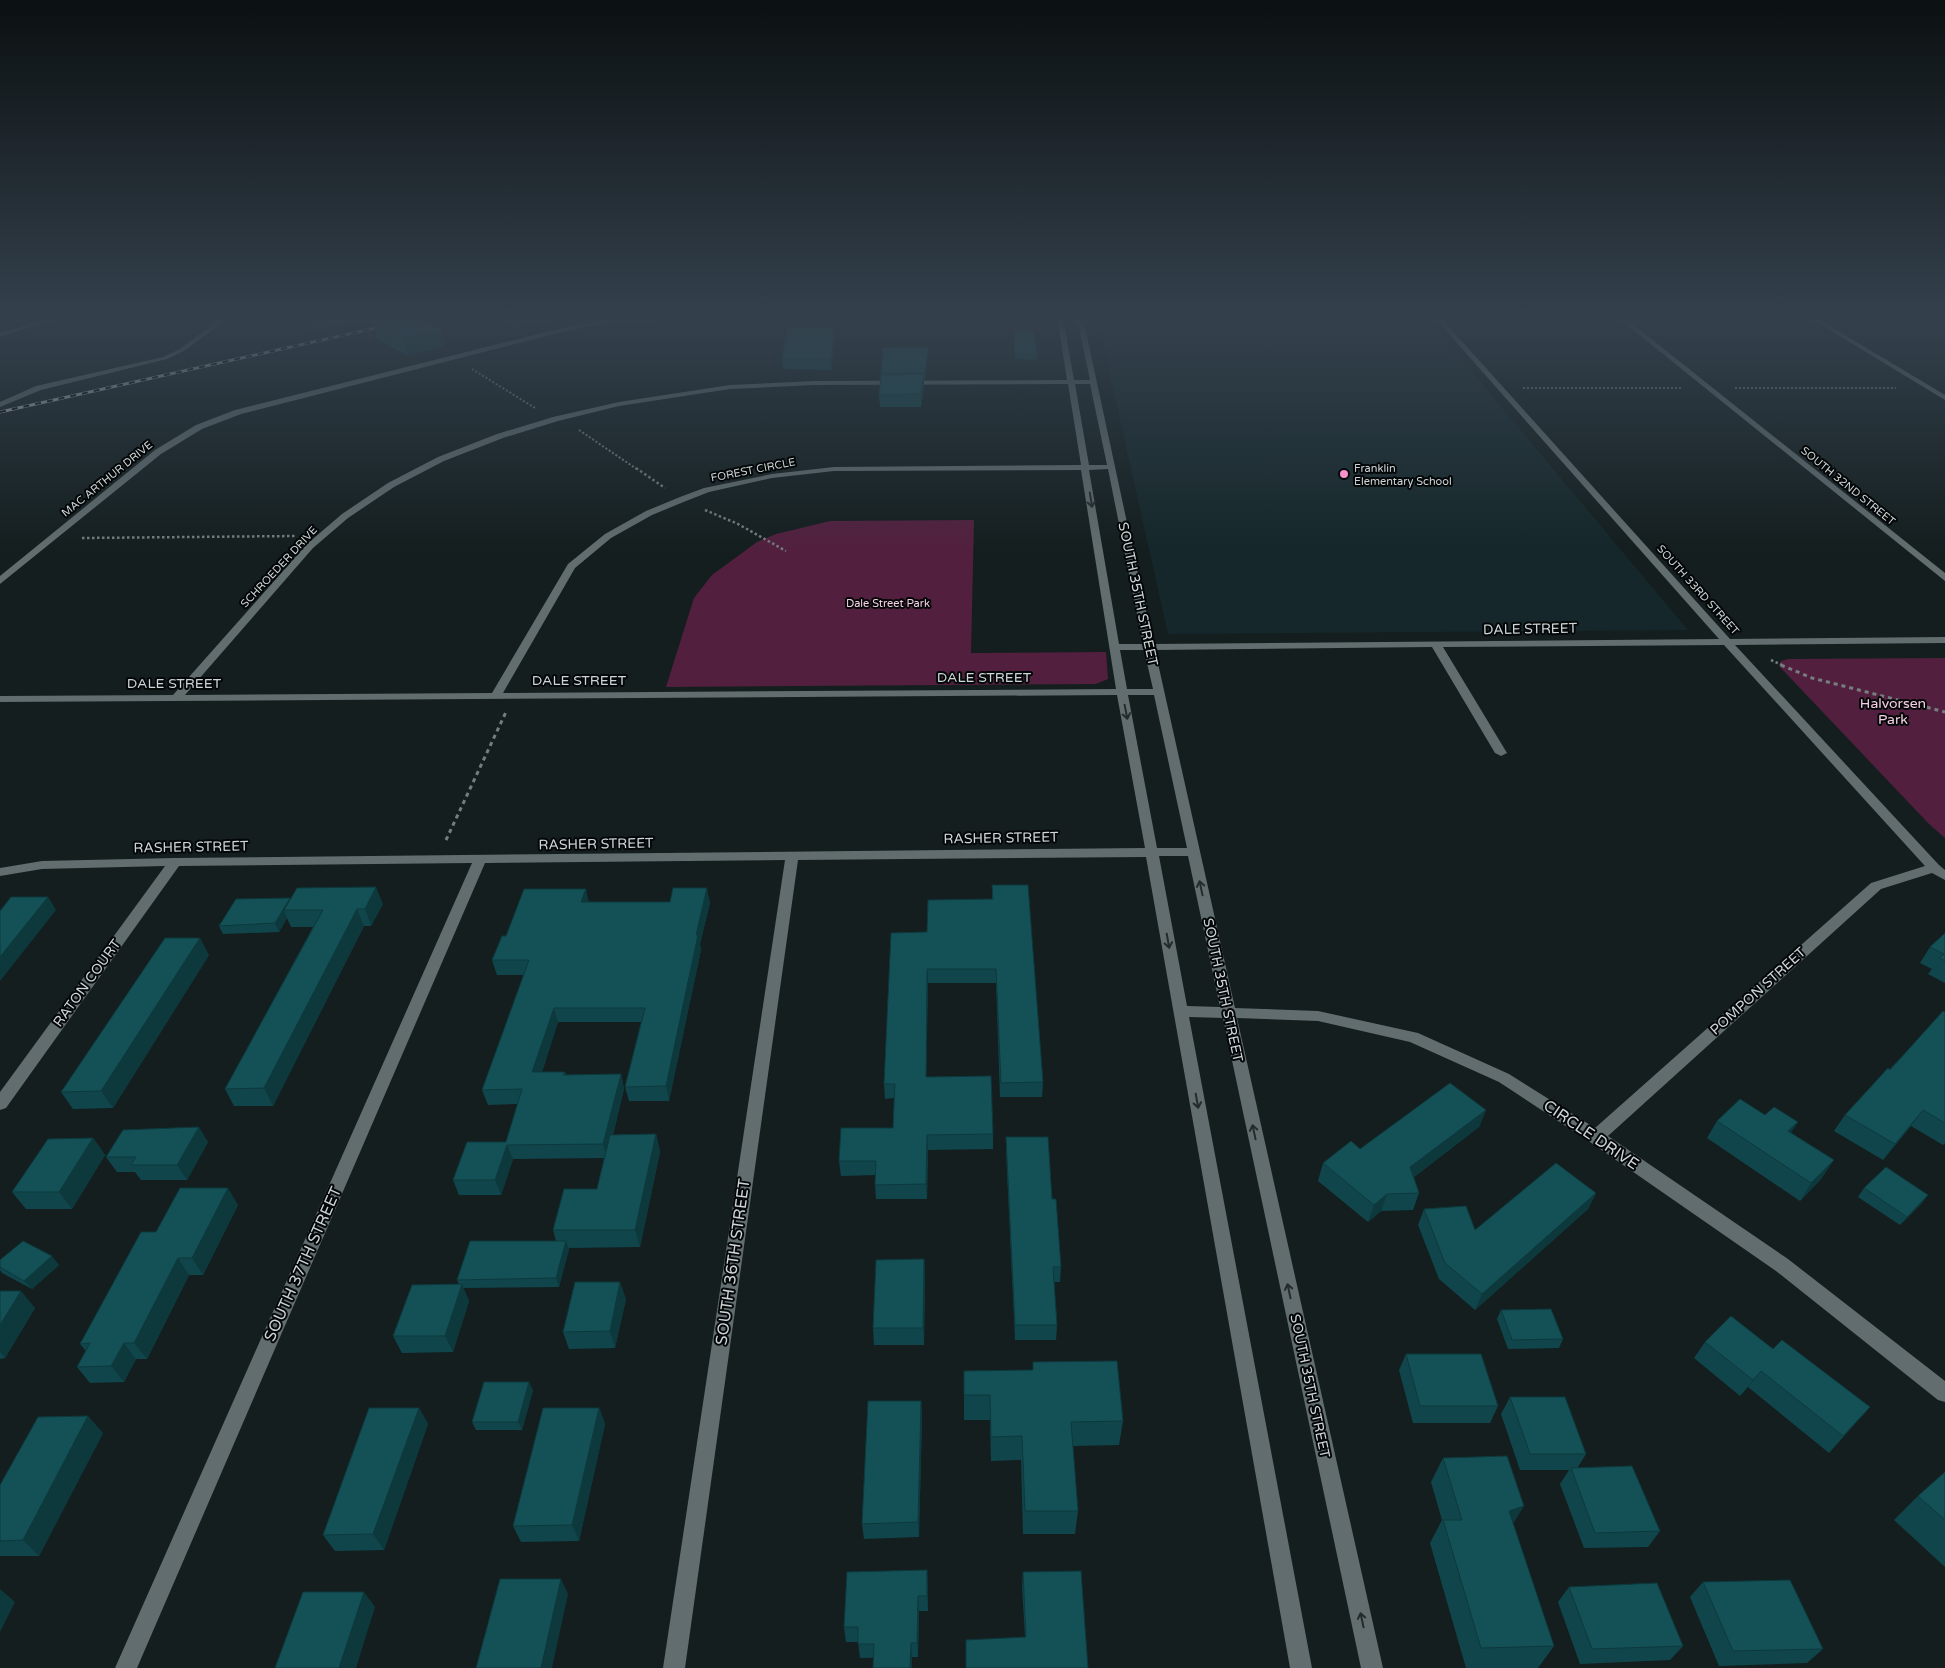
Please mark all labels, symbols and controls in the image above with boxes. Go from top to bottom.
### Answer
street label: MAC ARTHUR DRIVE [59,438,155,520]
street label: SOUTH 32ND STREET [1798,444,1898,528]
street label: FOREST CIRCLE [710,455,796,485]
place label: Franklin Elementary School [1354,462,1452,488]
marker: Franklin Elementary School [1338,468,1350,480]
one-way arrow [1086,492,1096,508]
street label: SOUTH 35TH STREET [1114,521,1162,668]
street label: SCHROEDER DRIVE [238,524,320,610]
street label: SOUTH 33RD STREET [1654,542,1742,638]
park label: Dale Street Park [846,597,930,610]
street label: DALE STREET [1483,620,1578,638]
street label: DALE STREET [937,669,1032,686]
street label: DALE STREET [532,672,627,689]
street label: DALE STREET [127,675,222,692]
park label: Halvorsen Park [1860,695,1926,728]
one-way arrow [1121,704,1131,720]
street label: RASHER STREET [943,828,1059,848]
street label: RASHER STREET [538,834,654,854]
street label: RASHER STREET [133,837,249,857]
one-way arrow [1196,880,1205,896]
street label: SOUTH 35TH STREET [1199,917,1247,1064]
one-way arrow [1164,933,1174,949]
street label: RATON COURT [50,936,125,1030]
street label: POMPON STREET [1707,943,1810,1038]
one-way arrow [1193,1092,1203,1108]
street label: CIRCLE DRIVE [1539,1096,1643,1174]
one-way arrow [1249,1124,1259,1140]
street label: SOUTH 36TH STREET [711,1177,755,1346]
street label: SOUTH 37TH STREET [260,1183,346,1345]
one-way arrow [1284,1283,1293,1299]
street label: SOUTH 35TH STREET [1286,1313,1334,1460]
one-way arrow [1357,1613,1366,1629]

